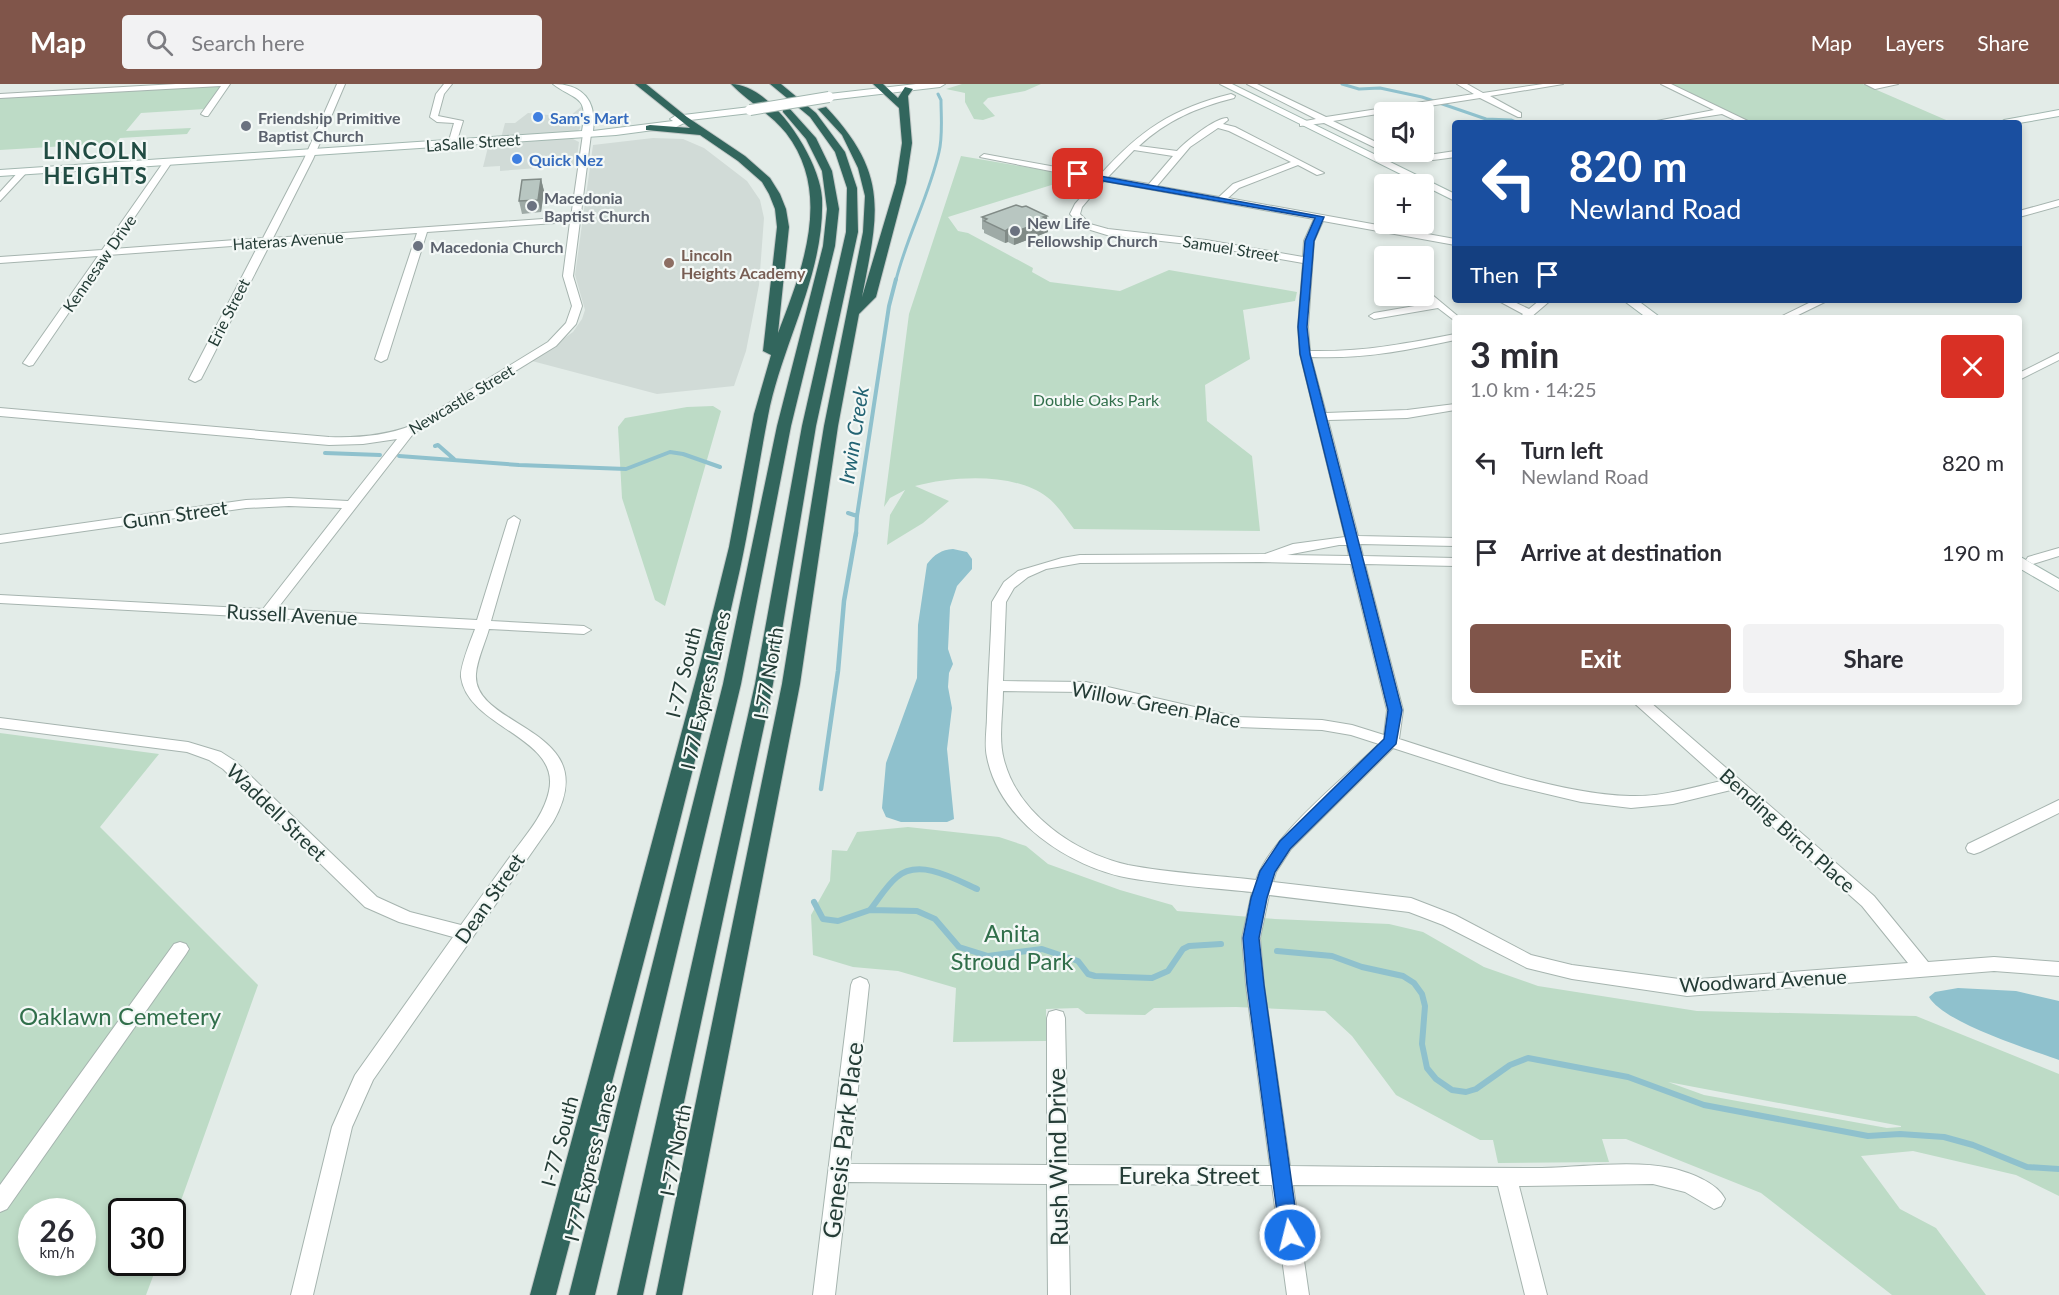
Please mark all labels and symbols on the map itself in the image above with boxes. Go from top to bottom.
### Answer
place label: Friendship Primitive Baptist Church [258,108,401,145]
place label: Sam's Mart [550,108,629,127]
marker: Sam's Mart [531,110,545,124]
marker: Friendship Primitive Baptist Church [239,119,253,133]
street label: LaSalle Street [425,129,521,155]
district label: LINCOLN HEIGHTS [43,137,149,189]
pin [1052,148,1103,199]
place label: Quick Nez [529,150,603,169]
marker: Quick Nez [510,152,524,166]
place label: Macedonia Baptist Church [544,188,650,225]
marker: Macedonia Baptist Church [525,199,539,213]
street label: Kennesaw Drive [59,211,139,315]
place label: New Life Fellowship Church [1027,213,1158,250]
marker: New Life Fellowship Church [1008,224,1022,238]
street label: Hateras Avenue [232,227,344,253]
street label: Samuel Street [1182,231,1281,265]
place label: Macedonia Church [430,237,564,256]
marker: Macedonia Church [411,239,425,253]
place label: Lincoln Heights Academy [681,245,806,282]
marker: Lincoln Heights Academy [662,256,676,270]
street label: Erie Street [203,275,253,349]
street label: Newcastle Street [405,360,517,438]
water label: Irwin Creek [833,383,873,486]
park label: Double Oaks Park [1033,390,1160,409]
street label: Gunn Street [121,495,229,533]
street label: Russell Avenue [226,599,358,629]
street label: I 77 Express Lanes [675,608,735,772]
street label: I-77 South [660,624,706,720]
street label: I-77 North [748,625,788,721]
street label: Willow Green Place [1069,676,1243,732]
street label: Waddell Street [222,758,332,866]
street label: Bending Birch Place [1715,763,1861,897]
street label: Dean Street [449,848,529,948]
park label: Anita Stroud Park [951,918,1074,975]
street label: Woodward Avenue [1679,964,1847,996]
park label: Oaklawn Cemetery [19,1001,222,1030]
street label: Genesis Park Place [816,1040,868,1240]
street label: Rush Wind Drive [1041,1068,1073,1246]
street label: I 77 Express Lanes [559,1080,621,1244]
street label: I-77 South [535,1093,583,1189]
street label: I-77 North [654,1102,696,1198]
street label: Eureka Street [1118,1160,1260,1189]
speed limit sign: 30 [108,1198,186,1276]
position arrow [1258,1203,1322,1267]

